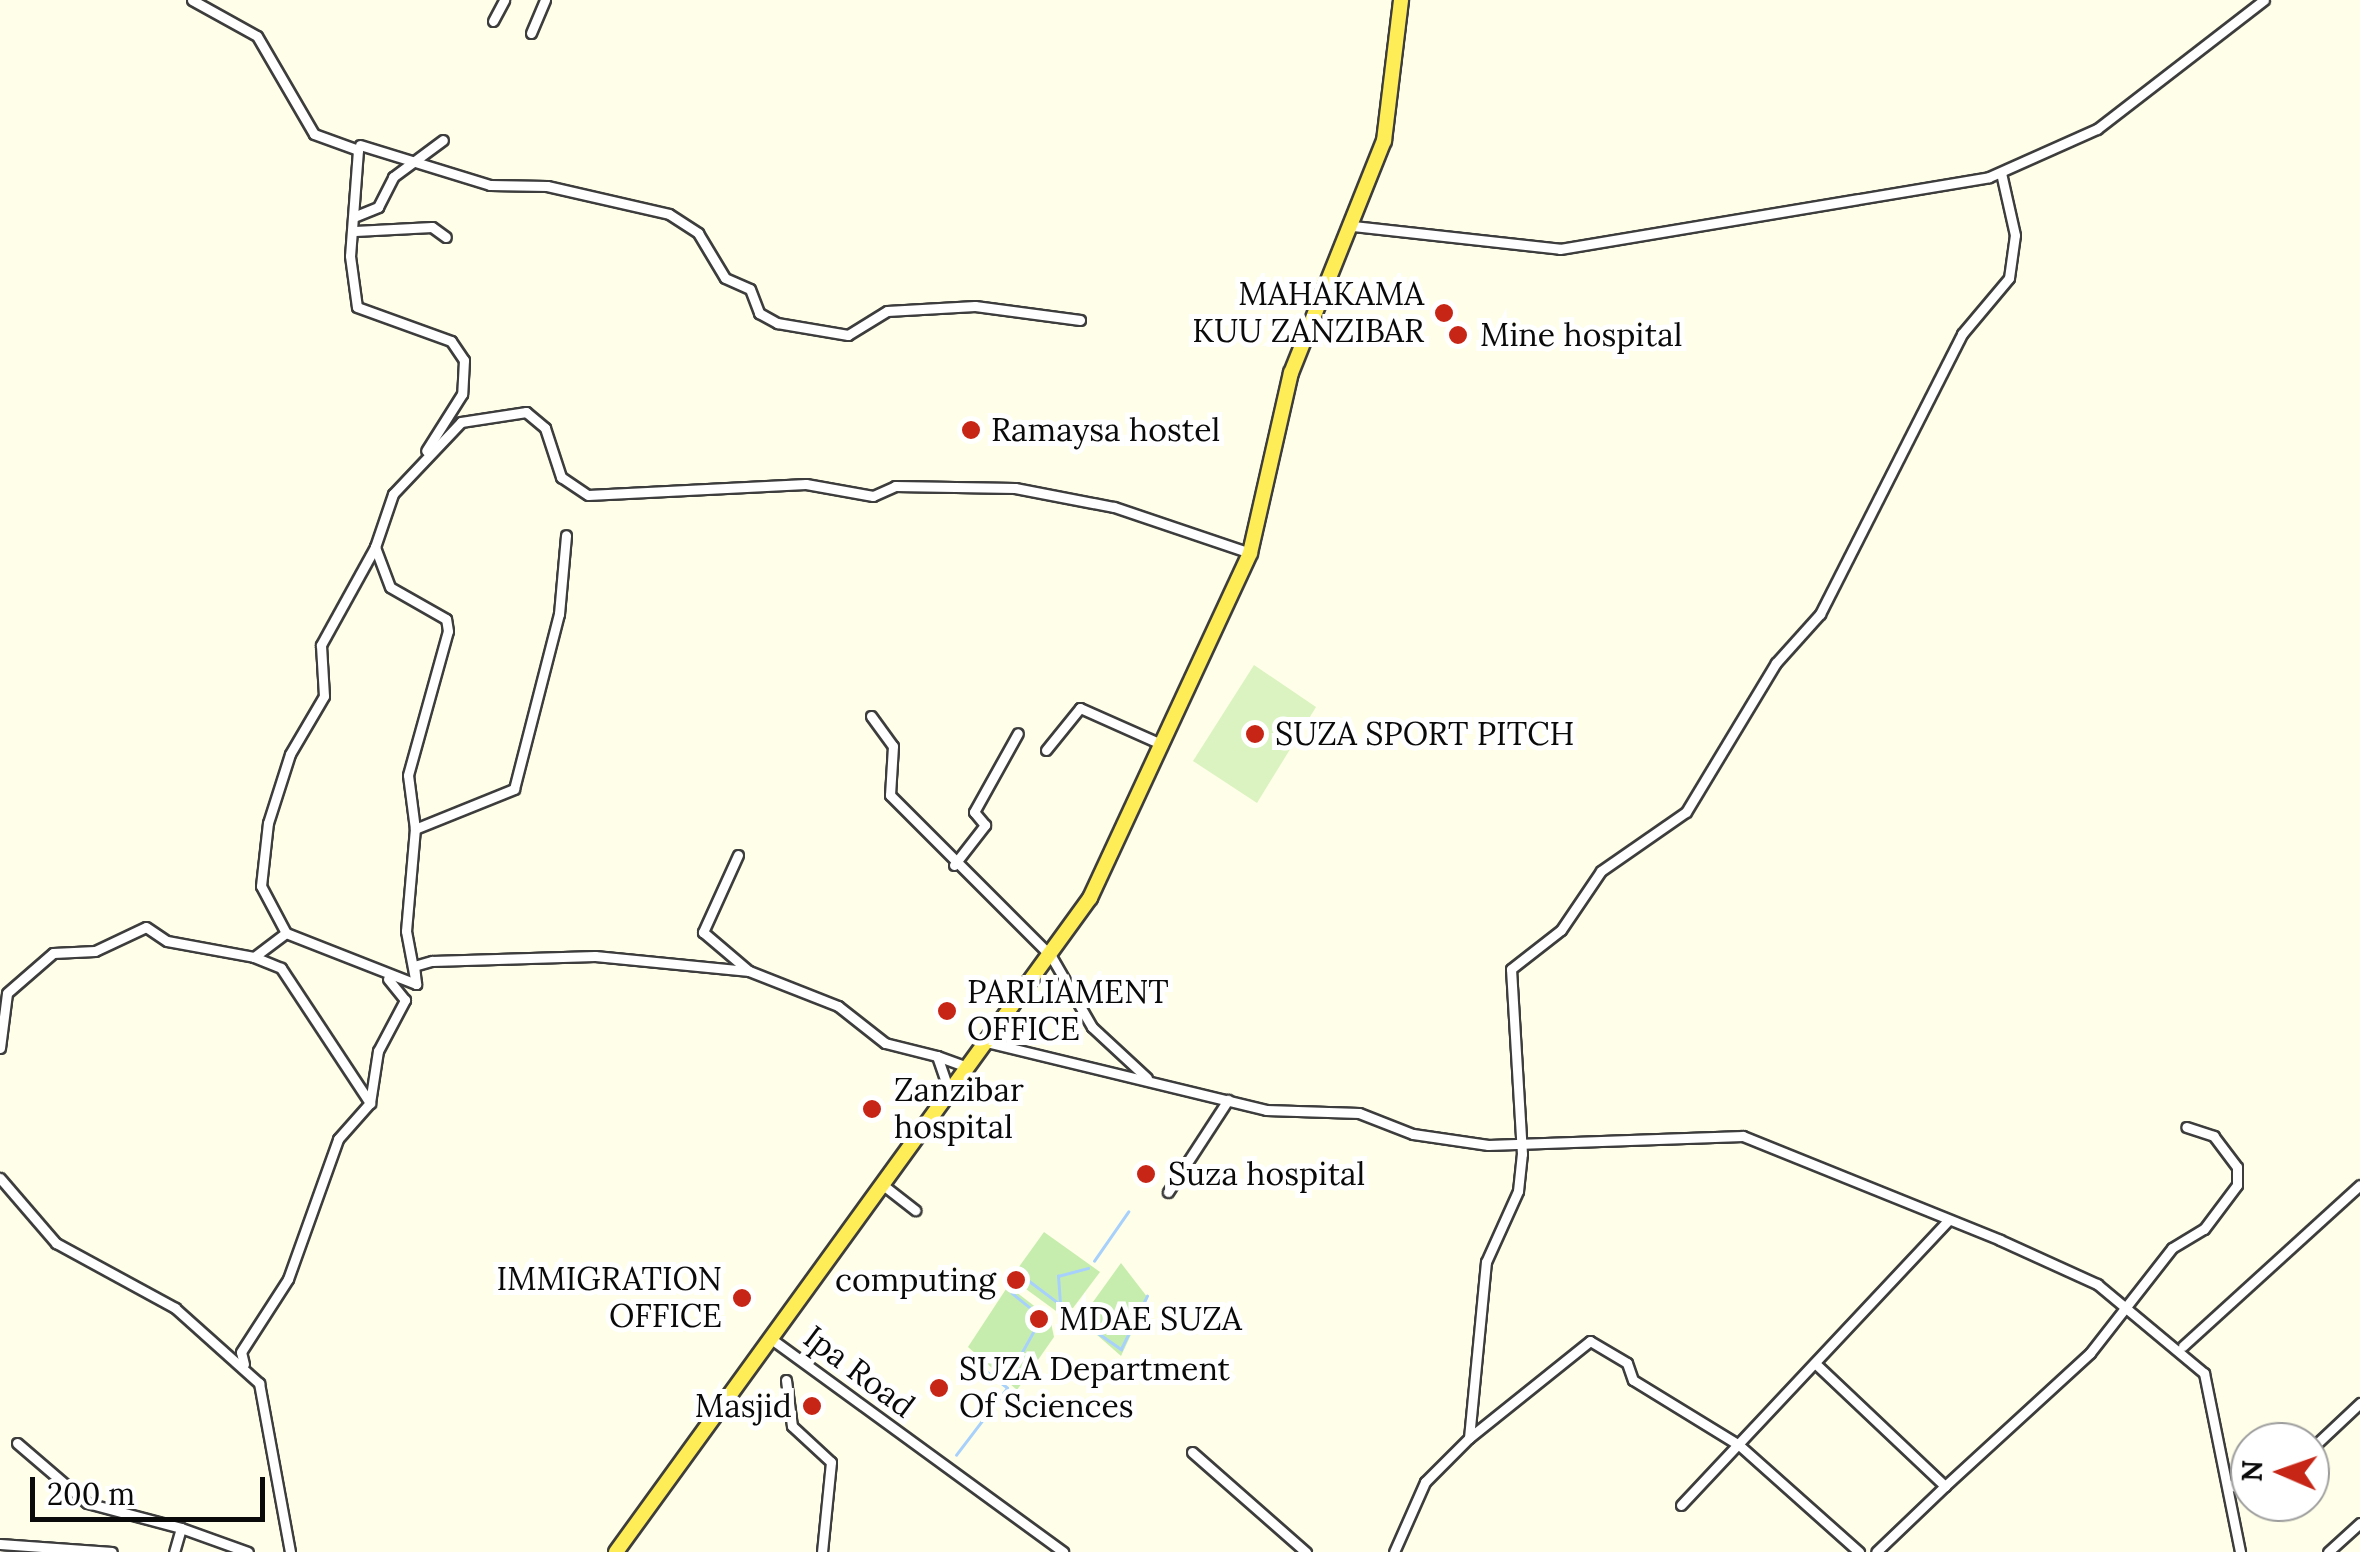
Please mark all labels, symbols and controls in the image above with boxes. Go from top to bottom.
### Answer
place label: MAHAKAMA KUU ZANZIBAR [1192,276,1424,351]
marker: MAHAKAMA KUU ZANZIBAR [1433,302,1455,324]
place label: Mine hospital [1480,316,1682,354]
marker: Mine hospital [1445,322,1471,348]
place label: Ramaysa hostel [991,411,1220,449]
marker: Ramaysa hostel [960,419,982,441]
place label: SUZA SPORT PITCH [1275,715,1575,753]
marker: SUZA SPORT PITCH [1244,723,1266,745]
place label: PARLIAMENT OFFICE [967,974,1169,1049]
marker: PARLIAMENT OFFICE [936,1000,958,1022]
place label: Zanzibar hospital [894,1072,1024,1147]
marker: Zanzibar hospital [859,1096,885,1122]
place label: Suza hospital [1168,1155,1365,1193]
marker: Suza hospital [1133,1161,1159,1187]
place label: IMMIGRATION OFFICE [496,1261,722,1336]
place label: computing [835,1261,996,1299]
marker: computing [1005,1269,1027,1291]
marker: IMMIGRATION OFFICE [731,1287,753,1309]
place label: MDAE SUZA [1059,1300,1242,1338]
marker: MDAE SUZA [1028,1308,1050,1330]
street label: Ipa Road [796,1318,922,1426]
place label: SUZA Department Of Sciences [959,1351,1230,1426]
marker: SUZA Department Of Sciences [928,1377,950,1399]
place label: Masjid [695,1387,792,1425]
marker: Masjid [801,1395,823,1417]
north arrow [2230,1422,2330,1522]
scale bar [35,1457,270,1519]
text: N [2234,1460,2270,1482]
text: 200 m [47,1475,135,1513]

